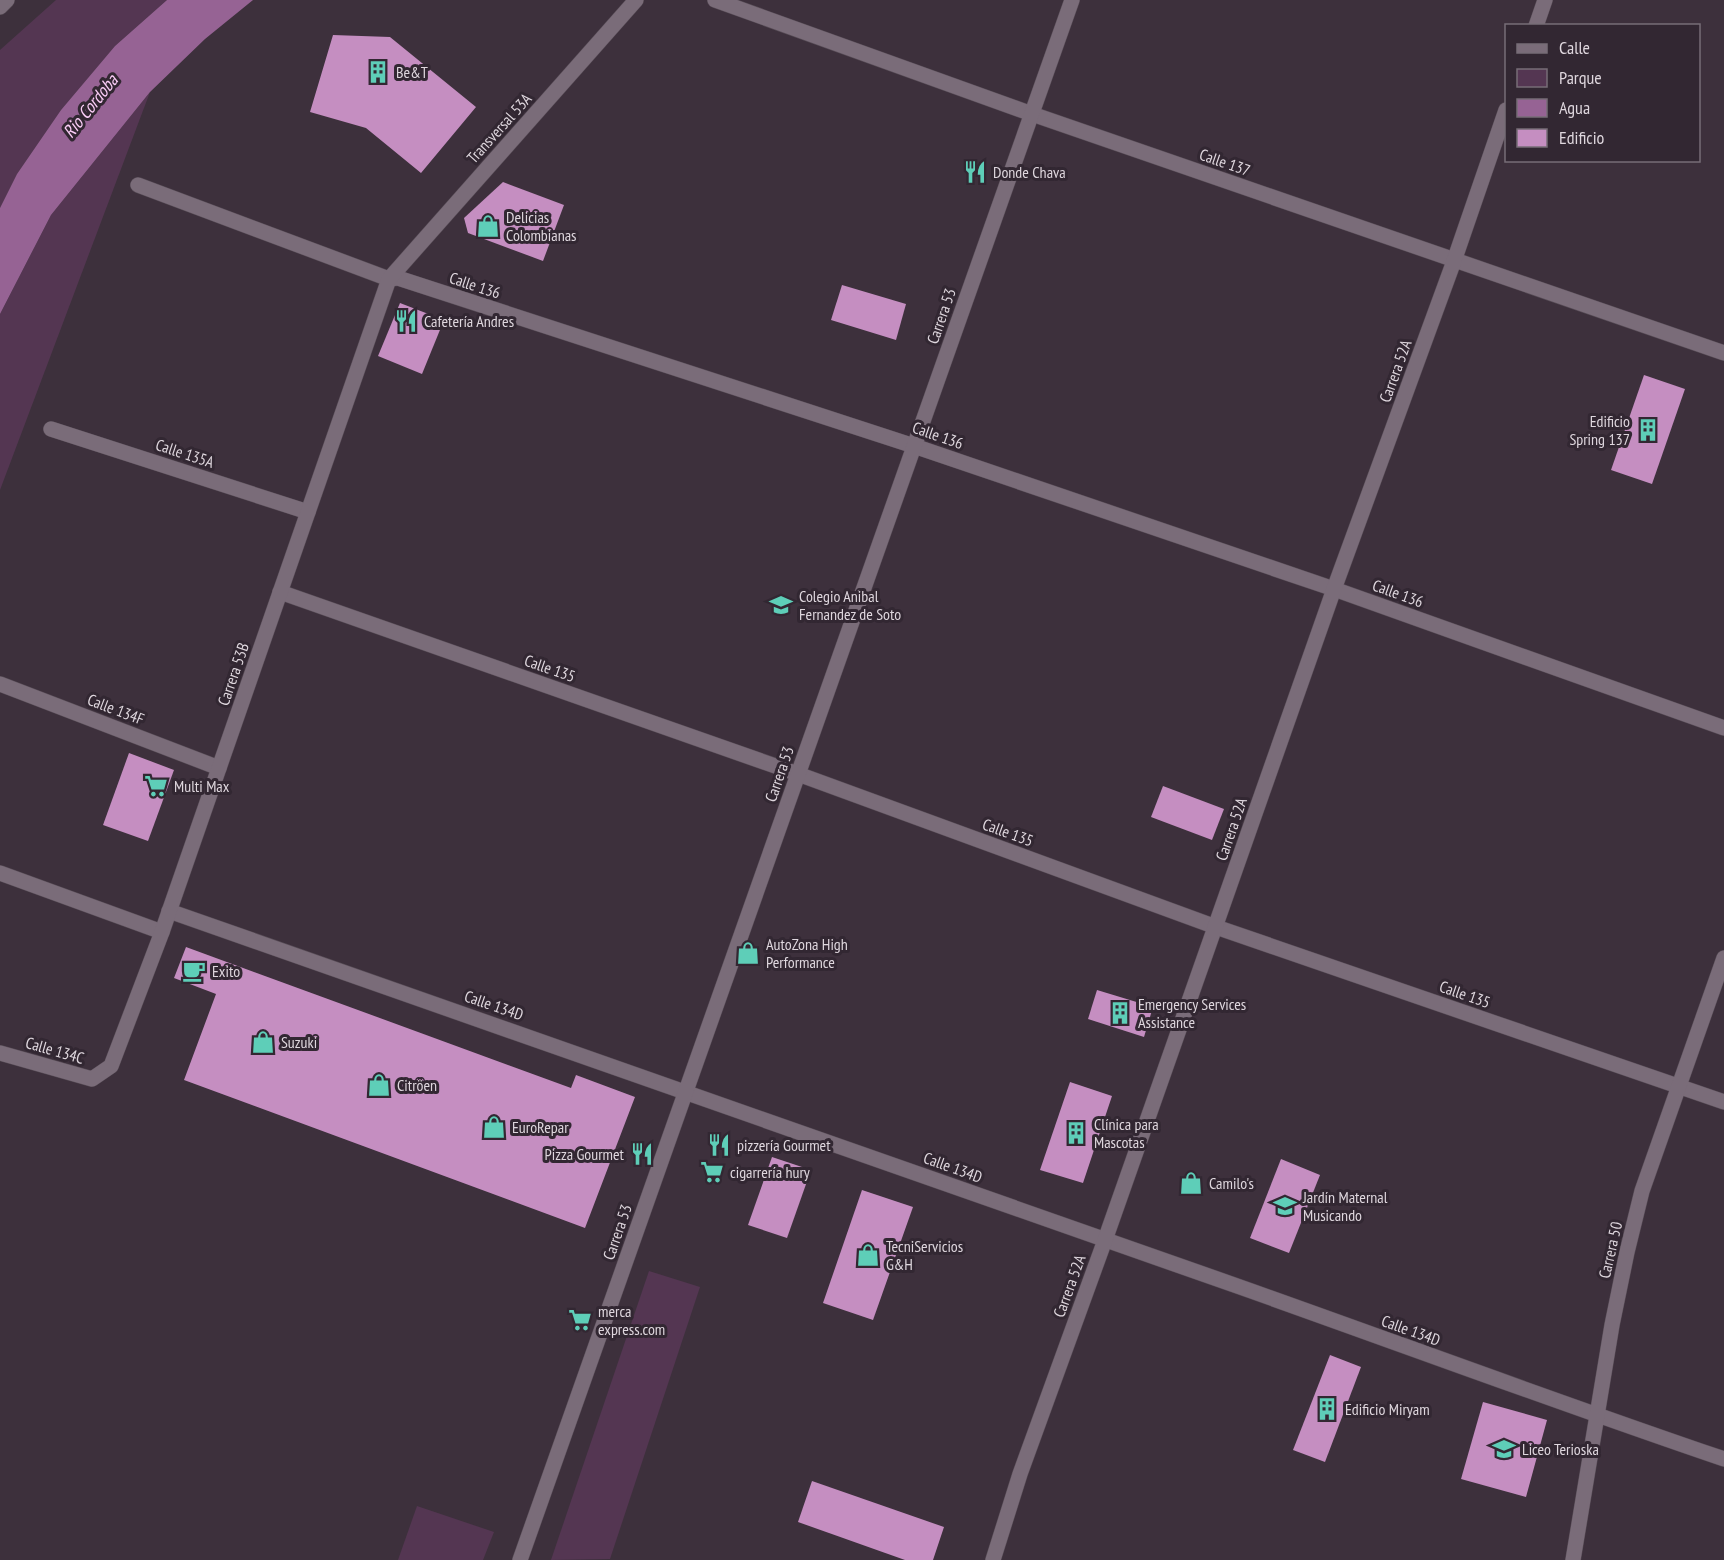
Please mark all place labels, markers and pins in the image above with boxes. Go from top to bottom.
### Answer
building icon: Be&T [365,59,391,85]
place label: Be&T [396,62,428,82]
restaurant icon: Donde Chava [962,159,988,185]
place label: Donde Chava [993,162,1066,182]
place label: Delicias Colombianas [506,207,577,245]
shop icon: Delicias Colombianas [475,213,501,239]
restaurant icon: Cafetería Andres [393,308,419,334]
place label: Cafetería Andres [424,311,514,331]
place label: Edificio Spring 137 [1569,411,1630,449]
building icon: Edificio Spring 137 [1635,417,1661,443]
place label: Colegio Anibal Fernandez de Soto [799,586,901,624]
school or university icon: Colegio Anibal Fernandez de Soto [768,592,794,618]
supermarket icon: Multi Max [143,773,169,799]
place label: Multi Max [174,776,230,796]
place label: AutoZona High Performance [766,934,848,972]
shop icon: AutoZona High Performance [735,940,761,966]
cafe icon: Exito [181,958,207,984]
place label: Exito [212,961,240,981]
place label: Emergency Services Assistance [1138,994,1246,1032]
building icon: Emergency Services Assistance [1107,1000,1133,1026]
shop icon: Suzuki [250,1029,276,1055]
place label: Suzuki [281,1032,317,1052]
shop icon: Citröen [366,1072,392,1098]
place label: Citröen [397,1075,437,1095]
shop icon: EuroRepar [481,1114,507,1140]
place label: Clínica para Mascotas [1094,1114,1159,1152]
place label: EuroRepar [512,1117,569,1137]
building icon: Clínica para Mascotas [1063,1120,1089,1146]
restaurant icon: pizzería Gourmet [706,1132,732,1158]
place label: pizzería Gourmet [737,1135,831,1155]
restaurant icon: Pizza Gourmet [629,1141,655,1167]
place label: Pizza Gourmet [544,1144,625,1164]
supermarket icon: cigarrería hury [699,1159,725,1185]
place label: cigarrería hury [730,1162,810,1182]
shop icon: Camilo's [1178,1170,1204,1196]
place label: Camilo's [1209,1173,1254,1193]
place label: Jardín Maternal Musicando [1302,1187,1388,1225]
school or university icon: Jardín Maternal Musicando [1272,1193,1298,1219]
place label: TecniServicios G&H [886,1236,963,1274]
shop icon: TecniServicios G&H [855,1242,881,1268]
place label: merca express.com [598,1301,665,1339]
supermarket icon: merca express.com [567,1307,593,1333]
building icon: Edificio Miryam [1314,1396,1340,1422]
place label: Edificio Miryam [1345,1399,1430,1419]
school or university icon: Liceo Terioska [1491,1436,1517,1462]
place label: Liceo Terioska [1522,1439,1599,1459]

